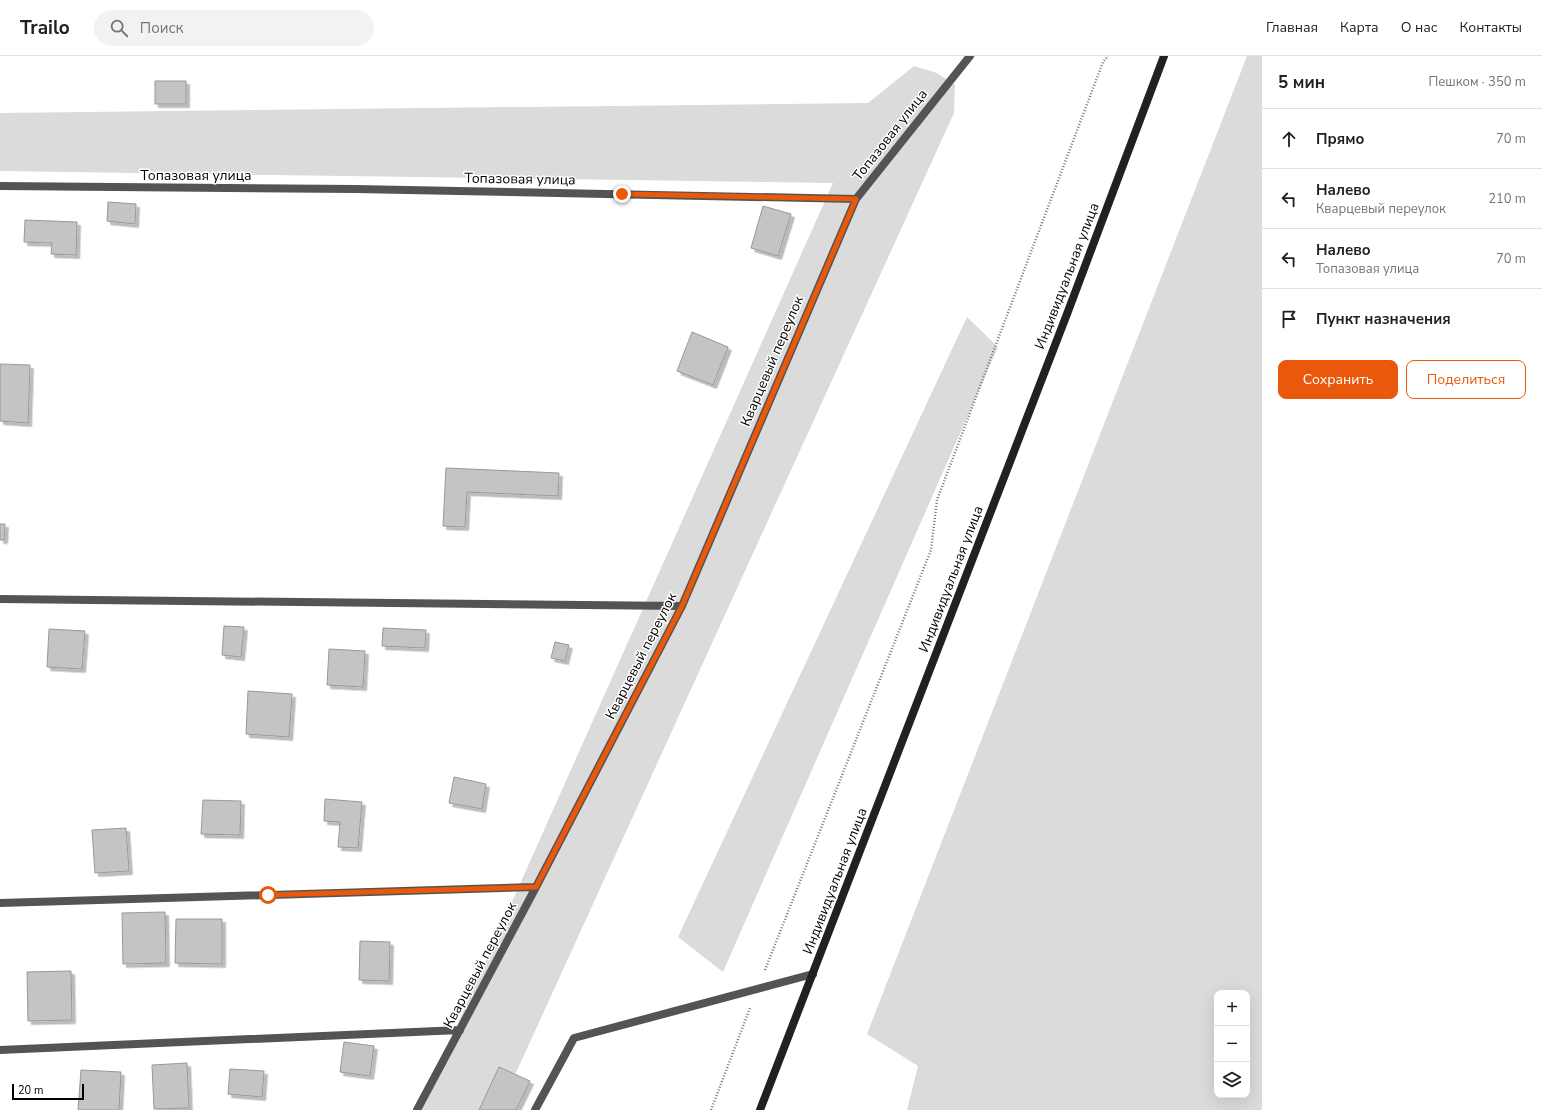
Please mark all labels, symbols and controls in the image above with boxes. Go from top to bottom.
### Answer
search box [94,10,374,46]
text: Trailo [20,15,70,41]
icon: search [108,17,130,39]
text: Поиск [140,18,183,38]
text: Главная [1266,18,1318,37]
text: Карта [1340,18,1379,37]
text: О нас [1401,18,1437,37]
text: Контакты [1459,18,1522,37]
text: 5 мин [1278,71,1325,94]
text: Пешком · 350 m [1428,73,1526,91]
street label: Топазовая улица [848,85,932,185]
icon: ahead [1278,128,1300,150]
text: Прямо [1316,129,1364,149]
text: 70 m [1496,130,1526,148]
street label: Топазовая улица [140,166,252,185]
street label: Топазовая улица [464,169,576,189]
text: Налево [1316,180,1371,200]
route end [613,185,631,203]
icon: left [1278,188,1300,210]
text: 210 m [1488,190,1526,208]
street label: Индивидуальная улица [1030,200,1104,352]
text: Кварцевый переулок [1316,200,1446,218]
text: Налево [1316,240,1371,260]
icon: left [1278,248,1300,270]
text: 70 m [1496,250,1526,268]
text: Топазовая улица [1316,260,1419,278]
street label: Кварцевый переулок [736,292,808,429]
icon: arrive [1278,308,1300,330]
text: Пункт назначения [1316,309,1451,329]
button: Сохранить [1278,360,1398,399]
button: Поделиться [1406,360,1526,399]
street label: Индивидуальная улица [914,503,988,655]
street label: Кварцевый переулок [601,589,682,723]
street label: Индивидуальная улица [798,805,872,957]
route start [259,886,277,904]
street label: Кварцевый переулок [439,898,522,1031]
map controls [1214,990,1250,1098]
button: + [1214,990,1250,1026]
button: − [1214,1026,1250,1062]
button: layers [1214,1062,1250,1098]
scale bar [12,1082,84,1101]
text: 20 m [18,1083,43,1098]

